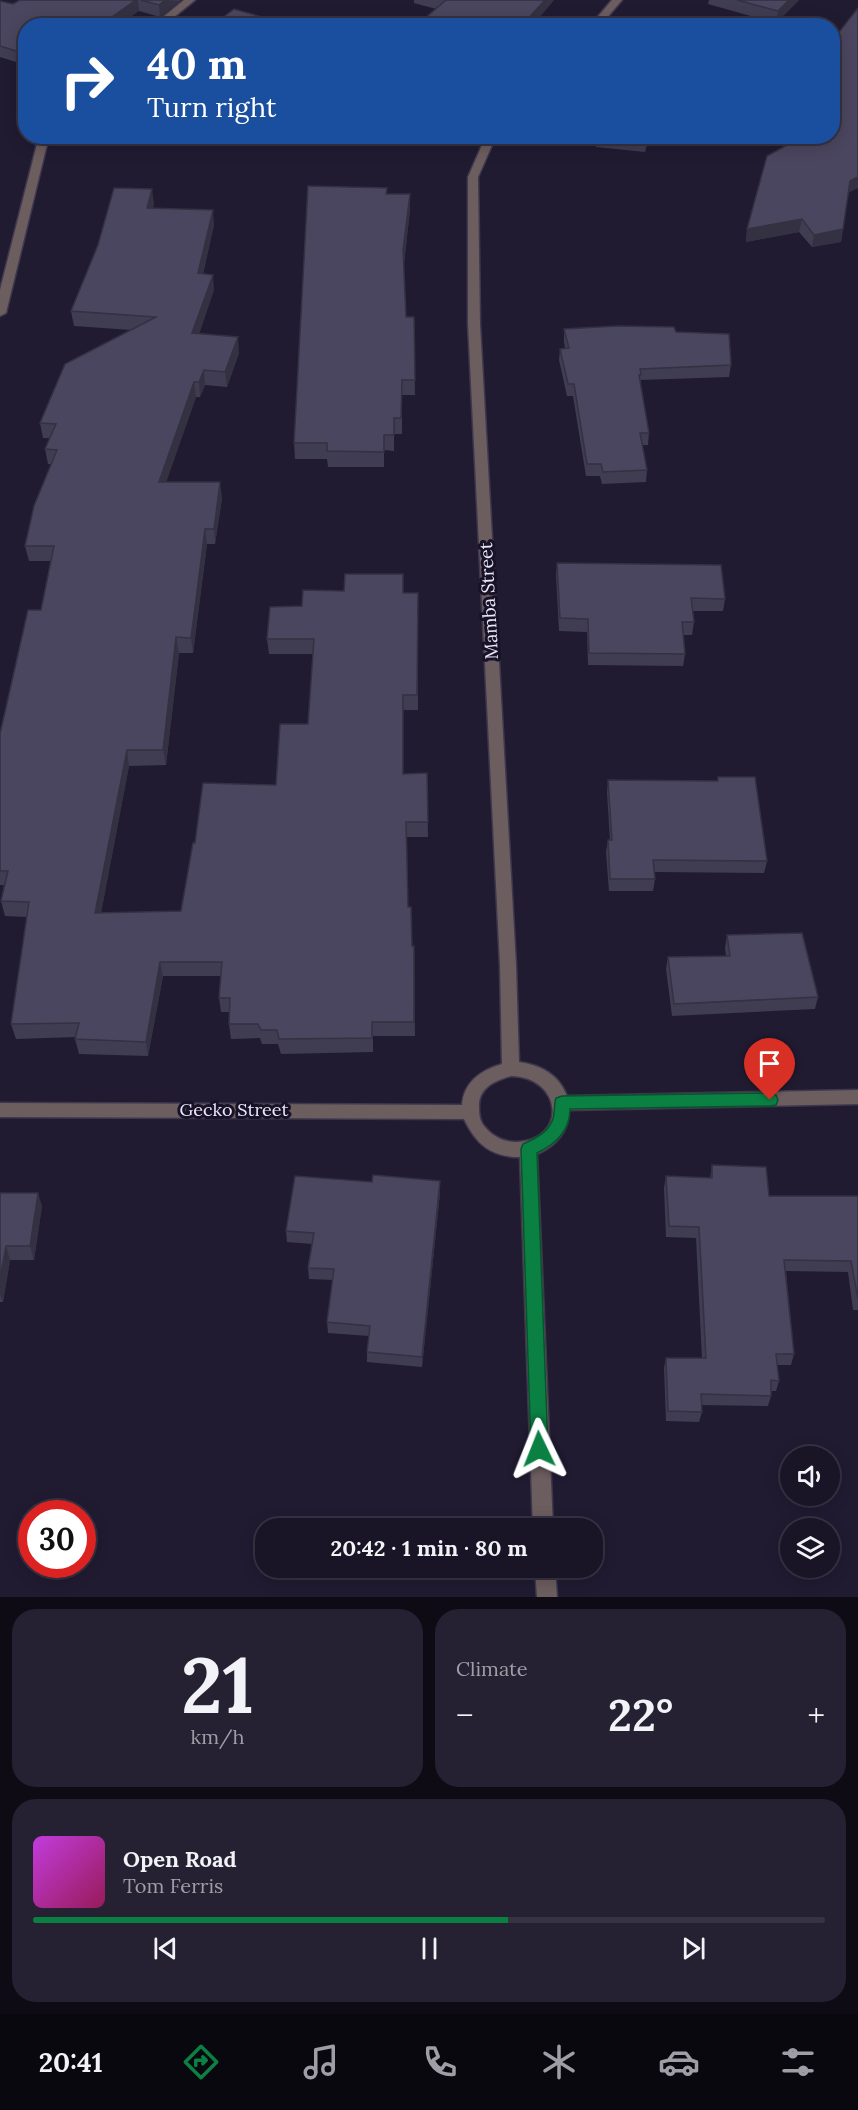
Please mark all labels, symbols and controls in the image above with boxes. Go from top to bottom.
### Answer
text: 40 m [147,37,246,91]
icon: right [48,42,126,120]
text: Turn right [147,90,276,124]
street label: Mamba Street [474,542,503,660]
pin [744,1038,795,1100]
icon: arrive [753,1047,786,1080]
street label: Gecko Street [180,1098,288,1121]
position arrow [507,1417,571,1481]
map controls [780,1446,840,1578]
button: sound [780,1446,840,1506]
speed limit sign: 30 [18,1500,96,1578]
button: layers [780,1518,840,1578]
text: 20:42 · 1 min · 80 m [331,1534,527,1562]
text: 21 [181,1635,254,1734]
text: Climate [456,1656,528,1681]
text: 22° [608,1686,673,1743]
text: − [456,1694,474,1736]
text: + [807,1694,825,1736]
text: km/h [190,1724,245,1749]
text: Open Road [123,1845,237,1873]
text: Tom Ferris [123,1873,223,1898]
icon: previous [149,1932,182,1965]
icon: pause [413,1932,446,1965]
icon: next [677,1932,710,1965]
icon: directions [180,2041,222,2083]
icon: music [300,2041,342,2083]
icon: phone [419,2041,461,2083]
icon: climate [538,2041,580,2083]
icon: car [658,2041,700,2083]
icon: filters [777,2041,819,2083]
text: 20:41 [39,2045,103,2079]

